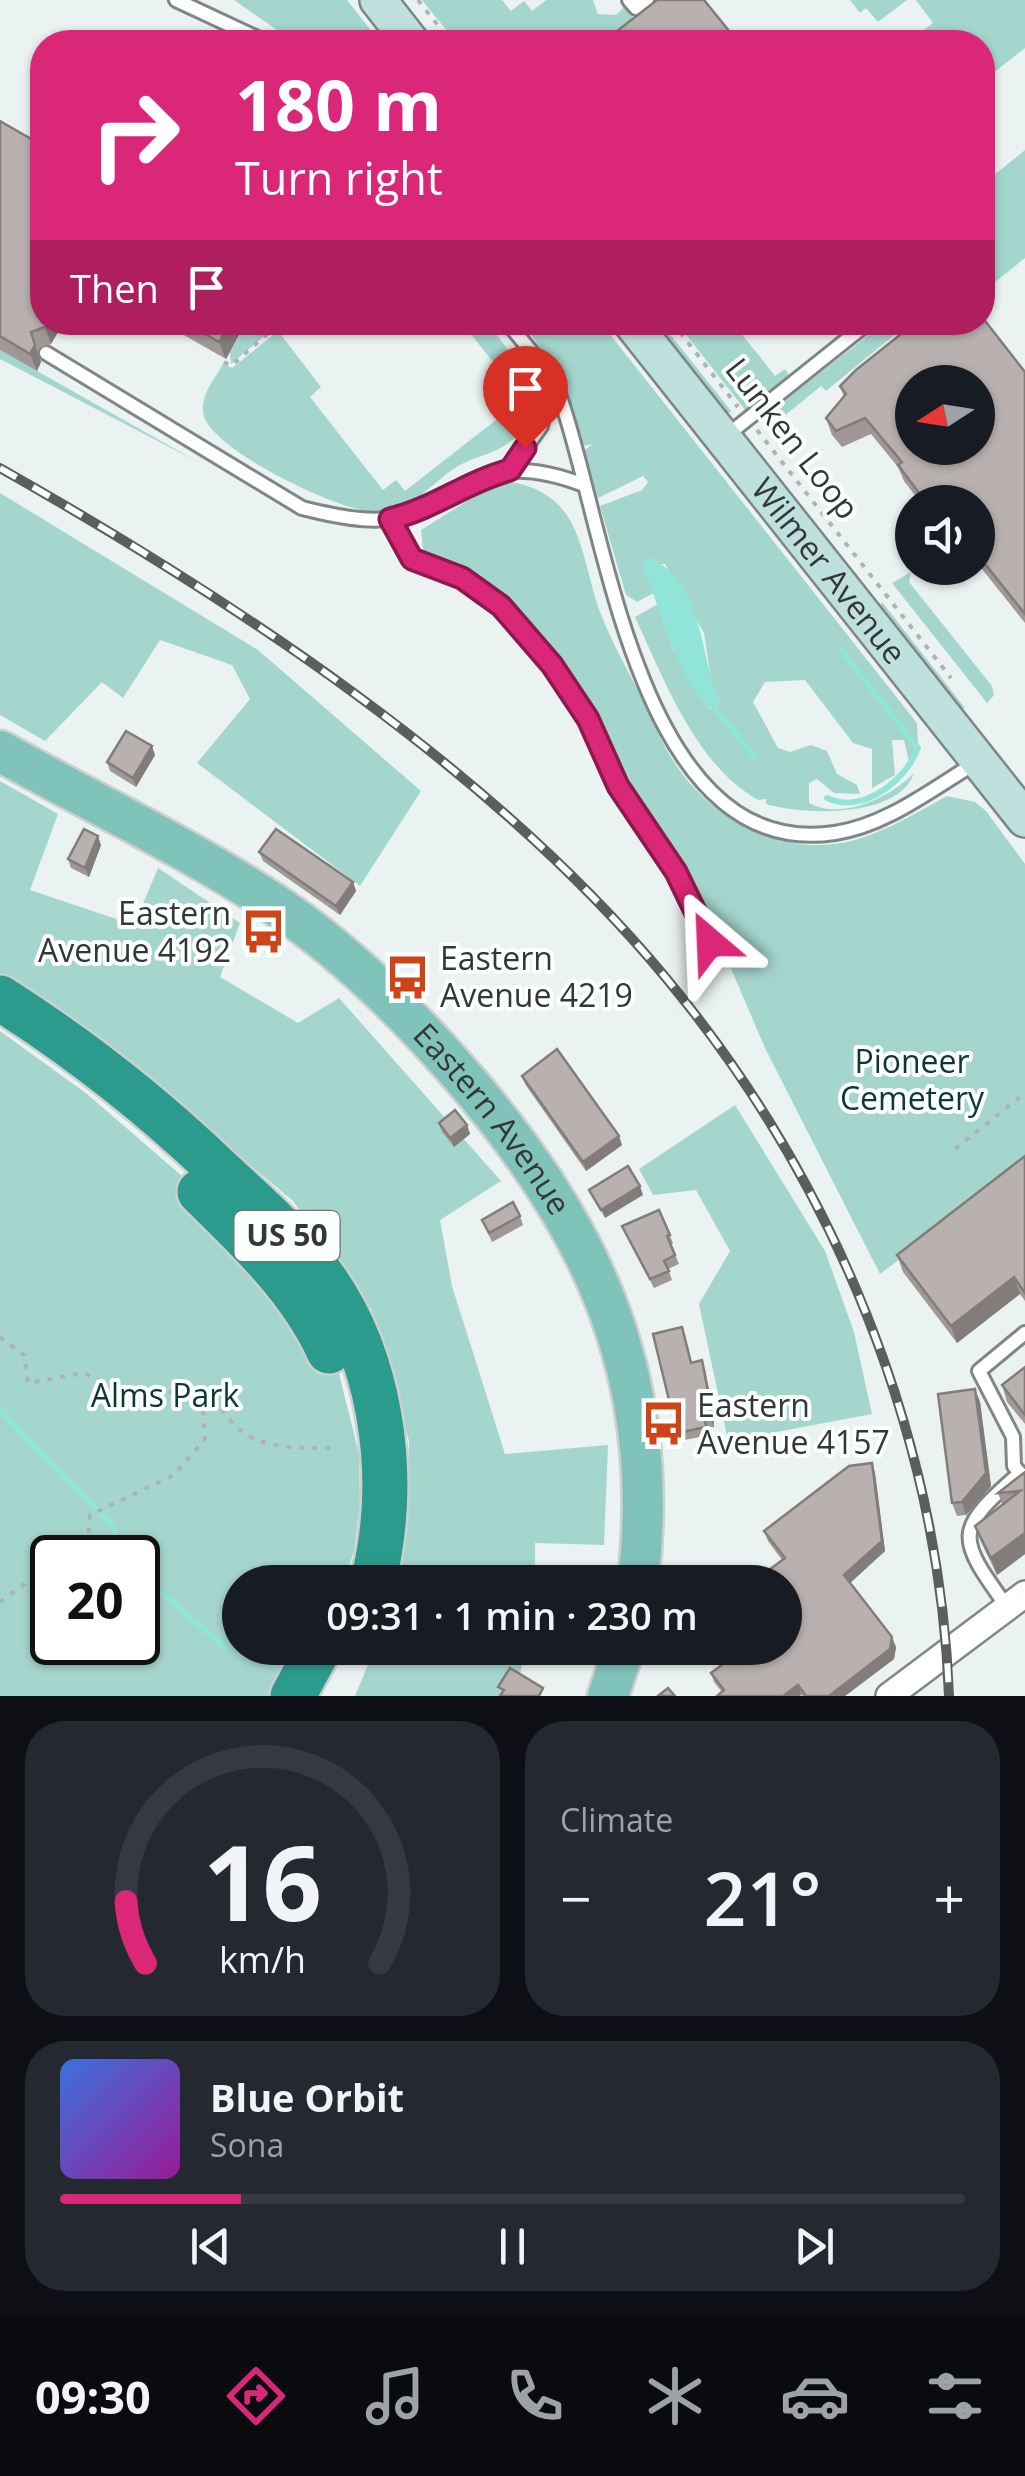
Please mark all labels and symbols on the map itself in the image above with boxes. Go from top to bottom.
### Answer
pin [483,346,568,449]
street label: Lunken Loop [717,349,870,528]
north arrow [895,365,995,465]
street label: Wilmer Avenue [743,468,917,672]
position arrow [658,890,762,994]
place label: Eastern Avenue 4192 [38,891,231,971]
bus stop icon: Eastern Avenue 4192 [240,908,288,956]
place label: Eastern Avenue 4219 [440,936,633,1016]
bus stop icon: Eastern Avenue 4219 [383,953,431,1001]
street label: Eastern Avenue [405,1013,582,1222]
park label: Pioneer Cemetery [840,1039,985,1119]
road number: US 50 [234,1211,340,1261]
park label: Alms Park [91,1373,239,1416]
place label: Eastern Avenue 4157 [697,1383,890,1463]
bus stop icon: Eastern Avenue 4157 [640,1400,688,1448]
speed limit sign: 20 [30,1535,160,1665]

